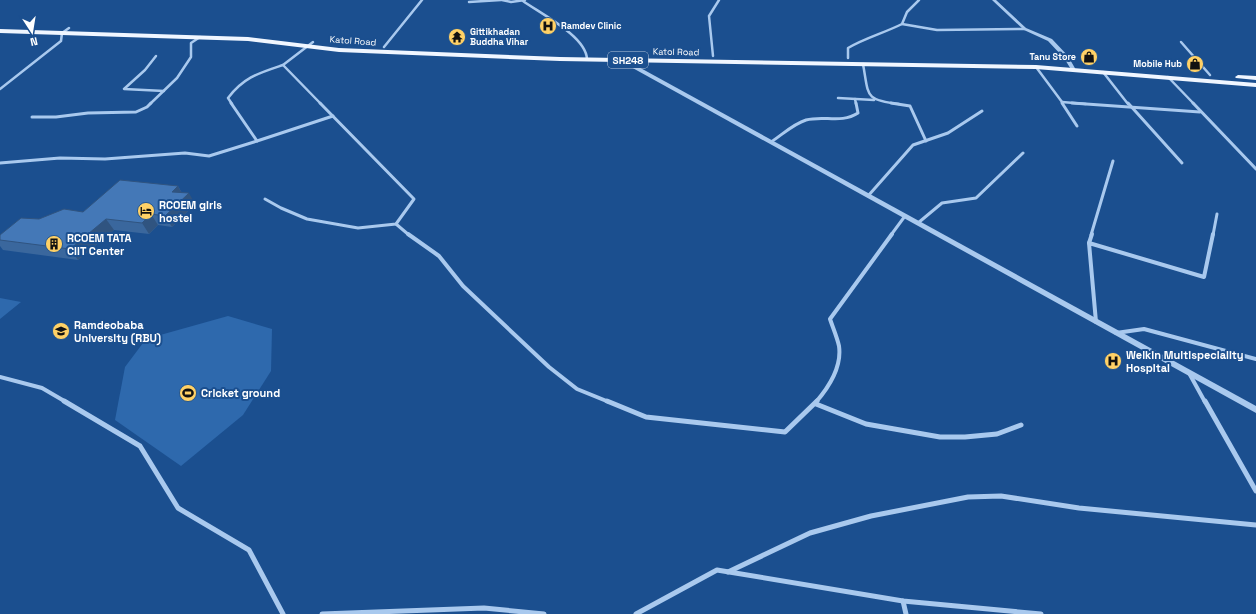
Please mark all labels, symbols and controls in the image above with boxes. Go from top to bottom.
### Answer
north arrow [12,12,52,52]
hospital icon: Ramdev Clinic [538,16,558,36]
place label: Ramdev Clinic [561,20,621,32]
place label: Gittikhadan Buddha Vihar [470,26,529,48]
temple icon: Gittikhadan Buddha Vihar [447,27,467,47]
street label: Katol Road [329,33,377,49]
text: N [29,34,39,49]
street label: Katol Road [653,46,700,58]
shop icon: Tanu Store [1079,47,1099,67]
place label: Tanu Store [1029,51,1076,63]
road number: SH248 [608,52,648,68]
shop icon: Mobile Hub [1185,54,1205,74]
place label: Mobile Hub [1133,58,1182,70]
place label: RCOEM girls hostel [159,198,222,225]
hotel icon: RCOEM girls hostel [136,201,156,221]
place label: RCOEM TATA CIIT Center [67,231,132,258]
building icon: RCOEM TATA CIIT Center [44,234,64,254]
place label: Ramdeobaba University (RBU) [74,318,161,346]
school or university icon: Ramdeobaba University (RBU) [51,321,71,341]
place label: Welkin Multispeciality Hospital [1126,348,1244,375]
hospital icon: Welkin Multispeciality Hospital [1103,351,1123,371]
sports icon: Cricket ground [178,383,198,403]
place label: Cricket ground [201,386,280,400]

